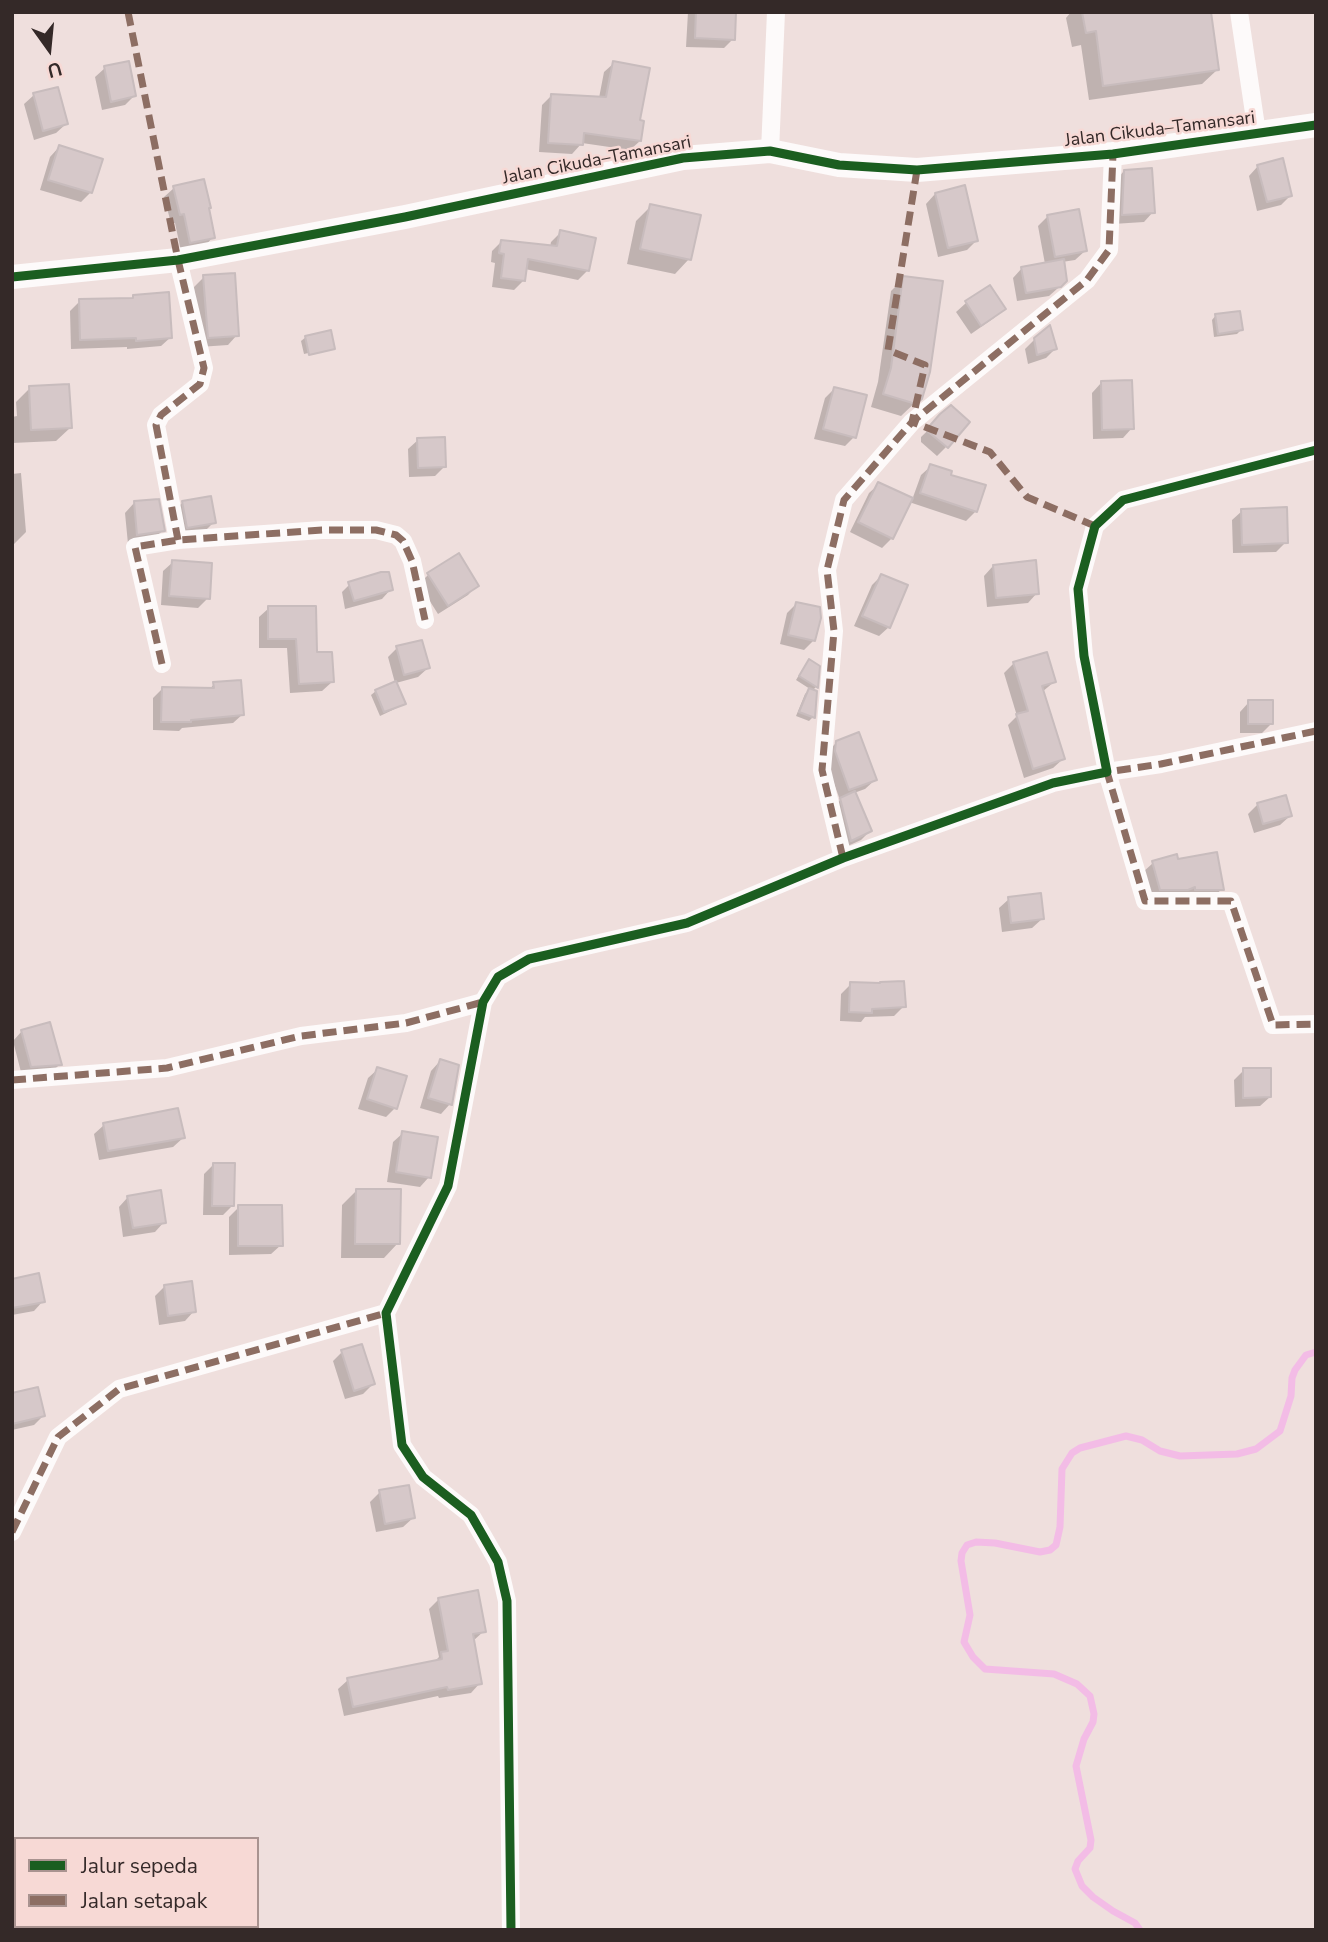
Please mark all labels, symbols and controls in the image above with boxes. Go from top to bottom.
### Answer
north arrow [14,14,84,84]
text: U [44,55,65,84]
street label: Jalan Cikuda–Tamansari [1064,108,1256,152]
street label: Jalan Cikuda–Tamansari [501,132,693,190]
legend [14,1837,259,1928]
text: Jalur sepeda [81,1852,198,1880]
text: Jalan setapak [81,1887,207,1915]

